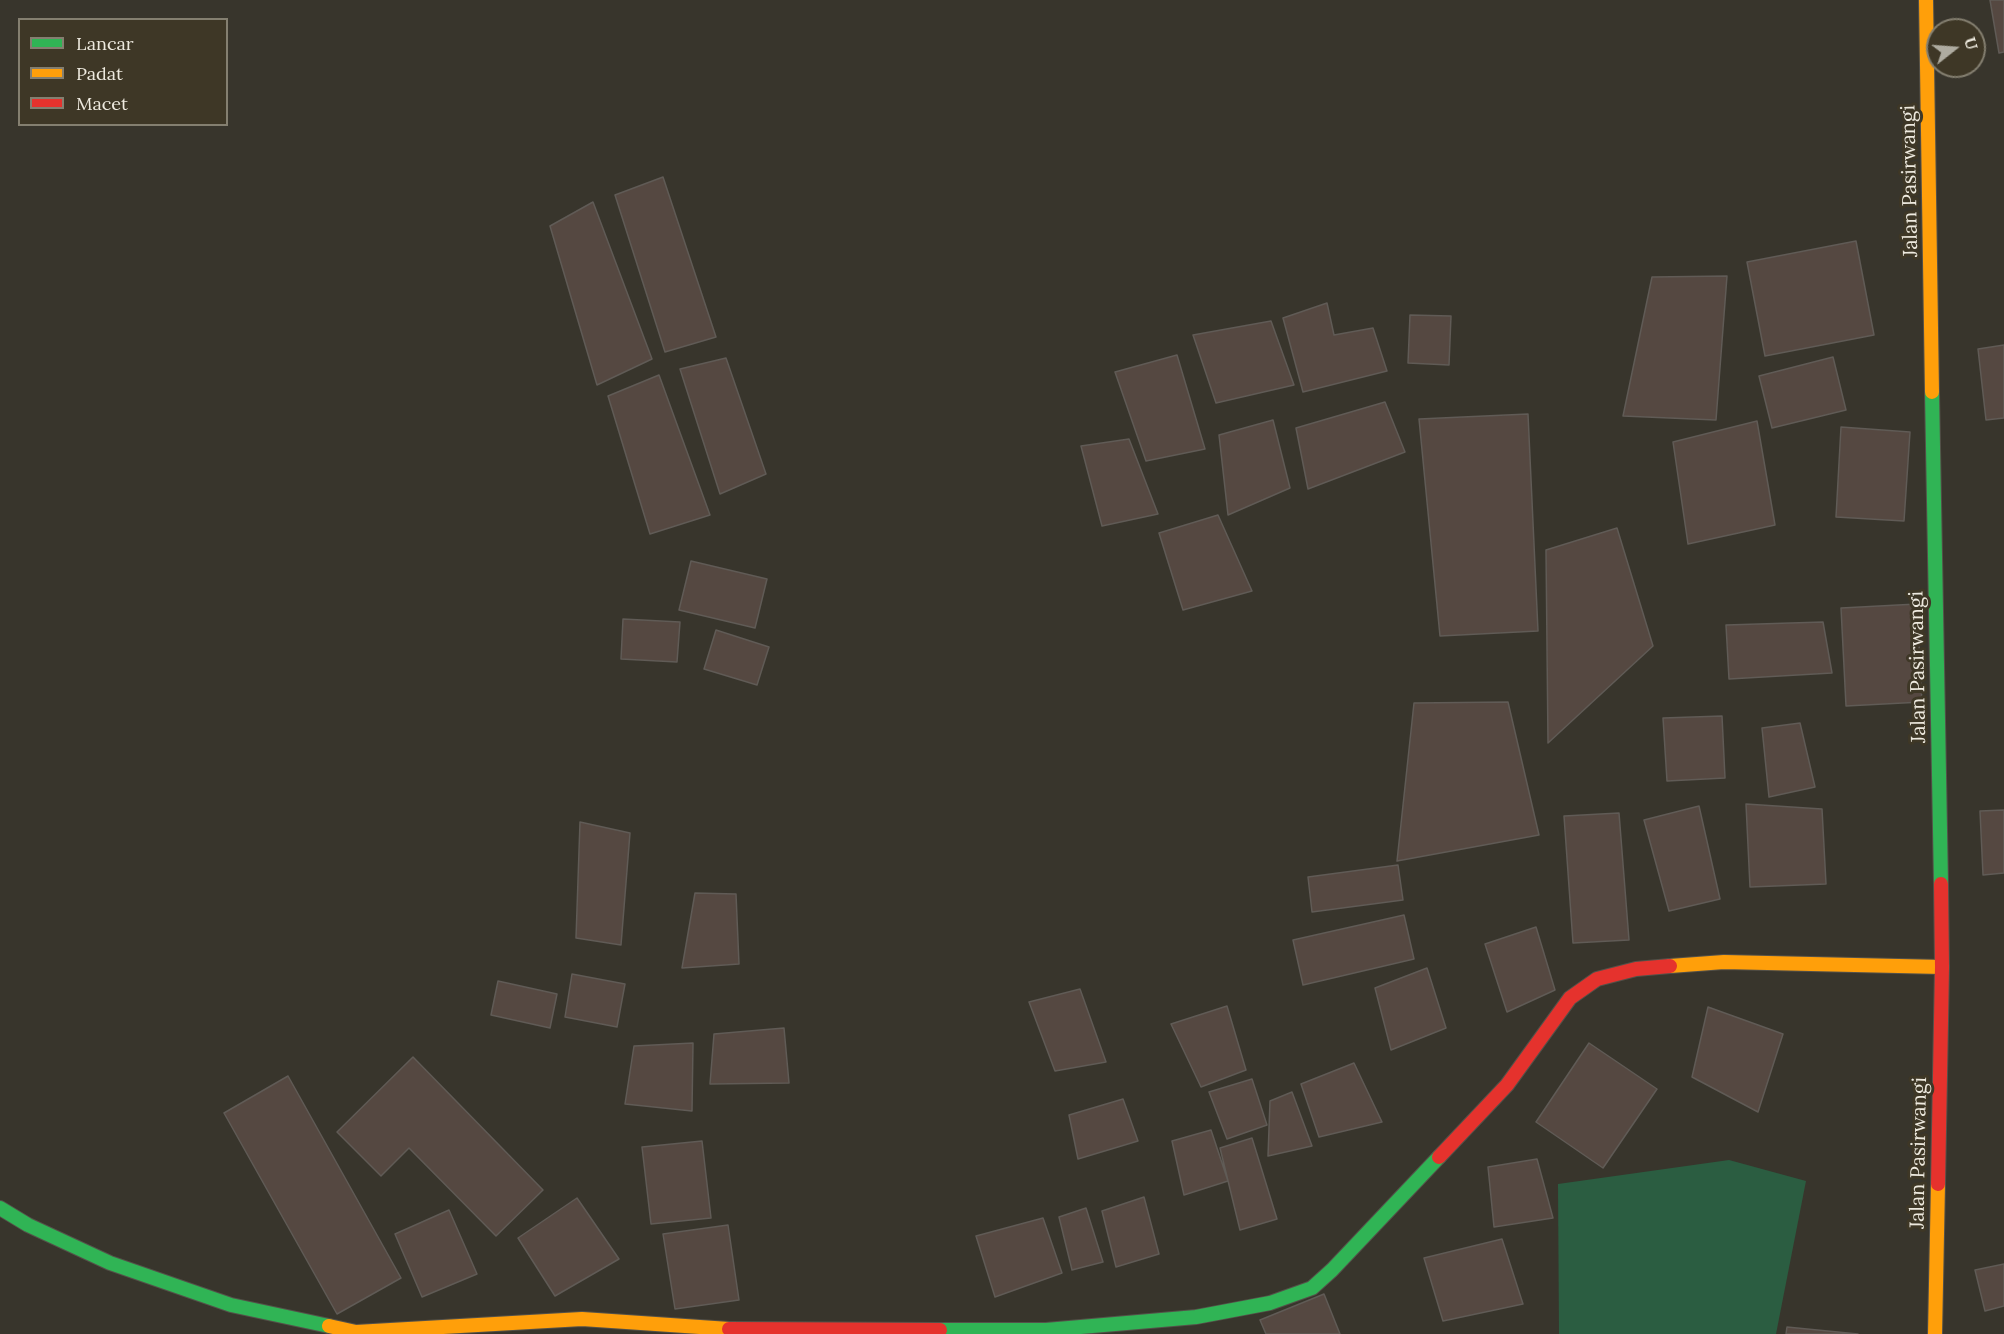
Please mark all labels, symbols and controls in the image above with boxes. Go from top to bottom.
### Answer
legend [18,18,228,126]
north arrow [1926,18,1986,78]
text: Lancar [76,32,134,55]
text: U [1960,35,1983,52]
text: Padat [76,62,123,85]
text: Macet [76,92,128,115]
street label: Jalan Pasirwangi [1897,105,1923,257]
street label: Jalan Pasirwangi [1905,591,1931,743]
street label: Jalan Pasirwangi [1906,1077,1932,1229]

